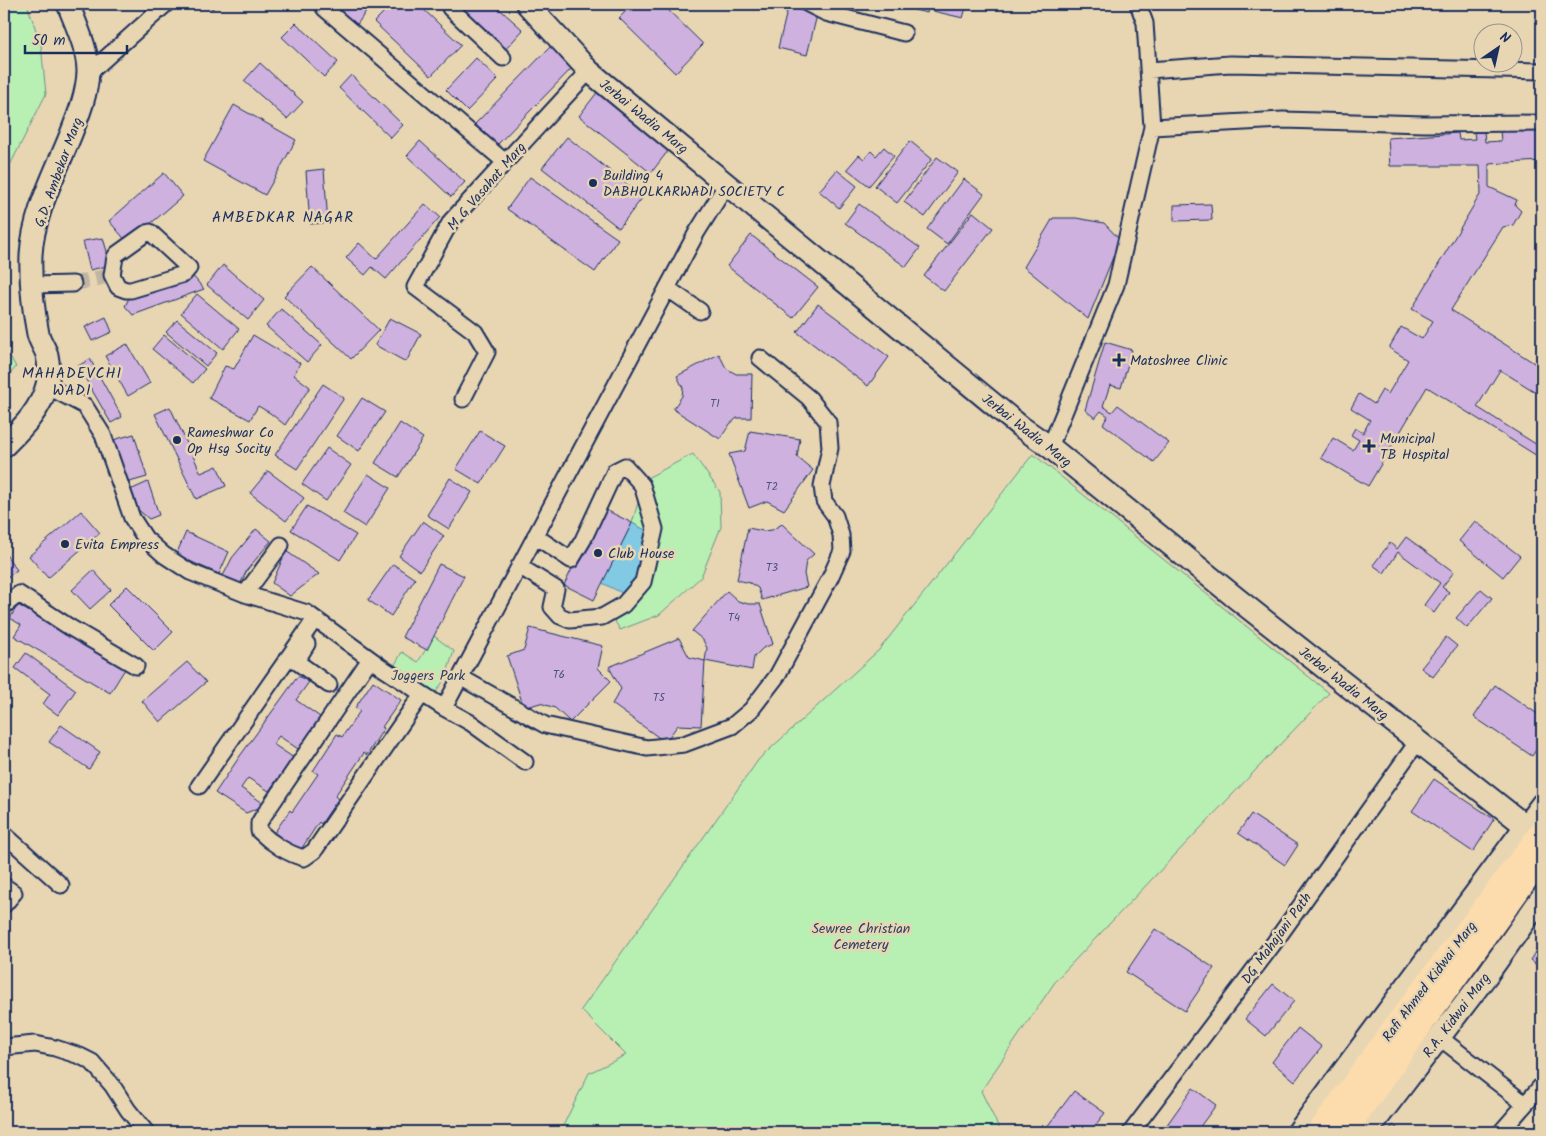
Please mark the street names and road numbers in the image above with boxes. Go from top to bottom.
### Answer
street label: Jerbai Wadia Marg [594,74,693,160]
street label: G.D. Ambekar Marg [29,114,89,230]
street label: M G Vasahat Marg [442,137,532,236]
street label: Jerbai Wadia Marg [977,388,1076,473]
street label: Jerbai Wadia Marg [1294,641,1393,726]
street label: DG Mahajani Path [1236,888,1318,989]
street label: Rafi Ahmed Kidwai Marg [1377,917,1483,1047]
street label: R.A. Kidwai Marg [1418,969,1496,1063]

